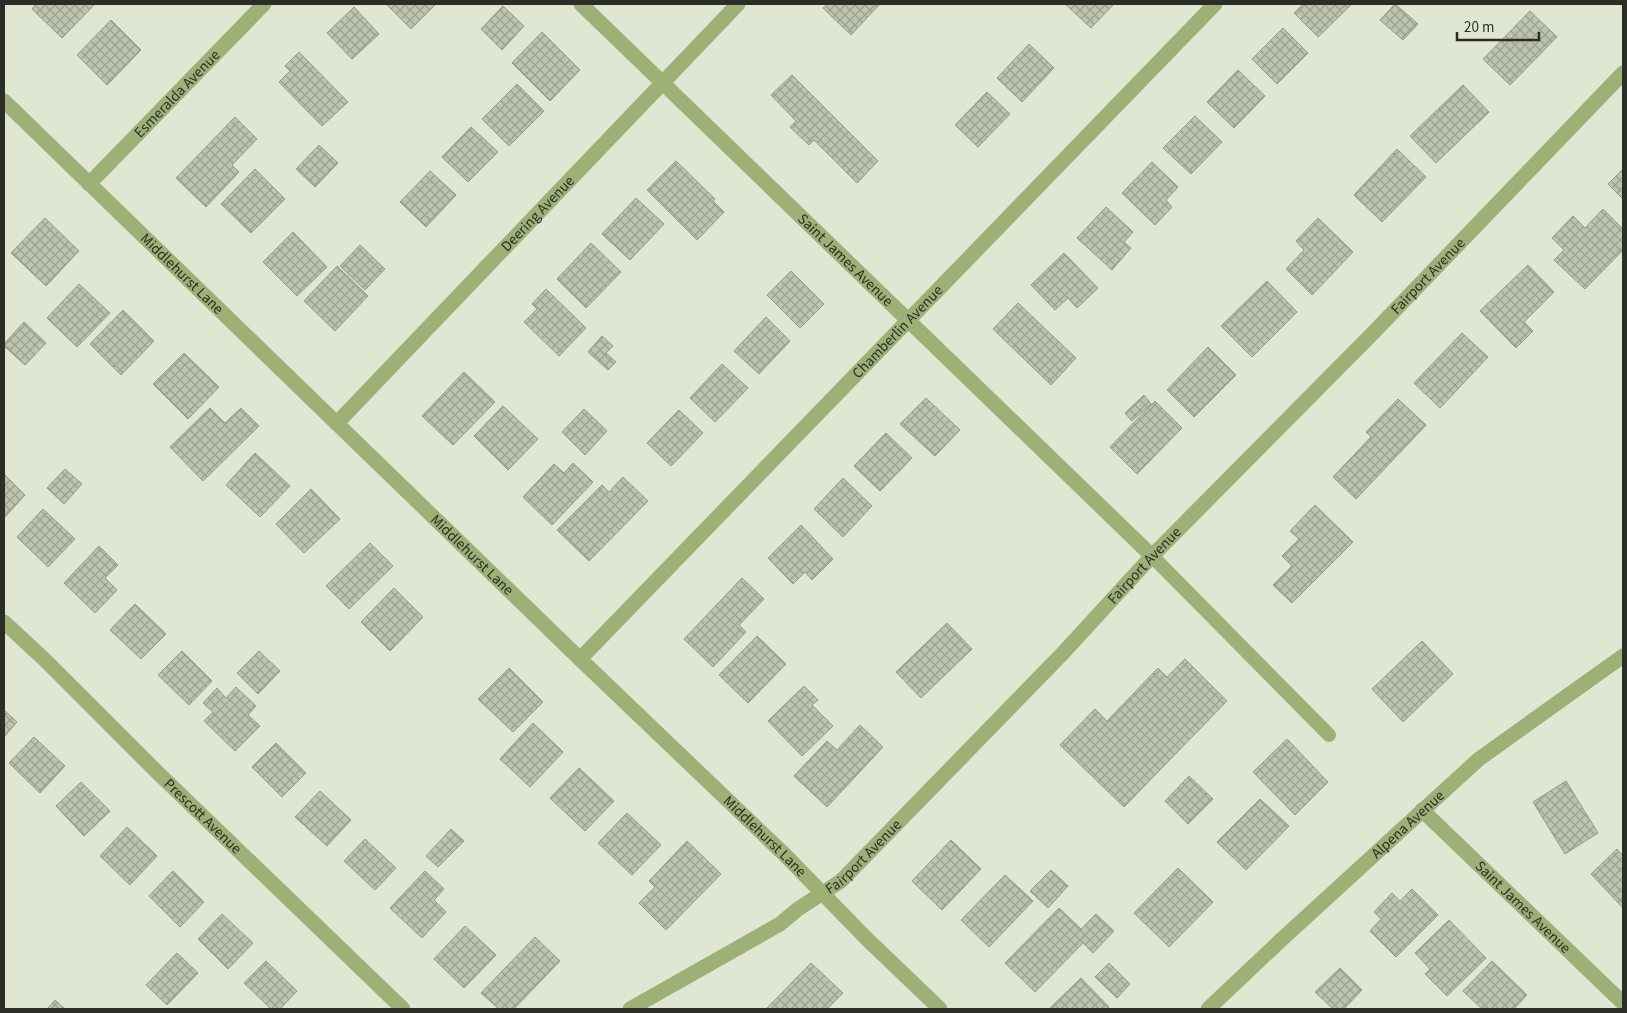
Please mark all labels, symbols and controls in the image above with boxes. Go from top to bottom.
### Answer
scale bar [1457,10,1540,42]
text: 20 m [1464,17,1494,38]
street label: Esmeralda Avenue [129,45,225,142]
street label: Deering Avenue [496,171,579,256]
street label: Saint James Avenue [793,208,898,311]
street label: Middlehurst Lane [136,228,228,319]
street label: Fairport Avenue [1386,233,1470,319]
street label: Chamberlin Avenue [847,280,948,383]
street label: Middlehurst Lane [426,509,519,600]
street label: Fairport Avenue [1103,522,1186,609]
street label: Prescott Avenue [159,774,247,859]
street label: Alpena Avenue [1366,785,1449,863]
street label: Middlehurst Lane [719,791,811,881]
street label: Fairport Avenue [821,815,906,899]
street label: Saint James Avenue [1470,856,1576,958]

